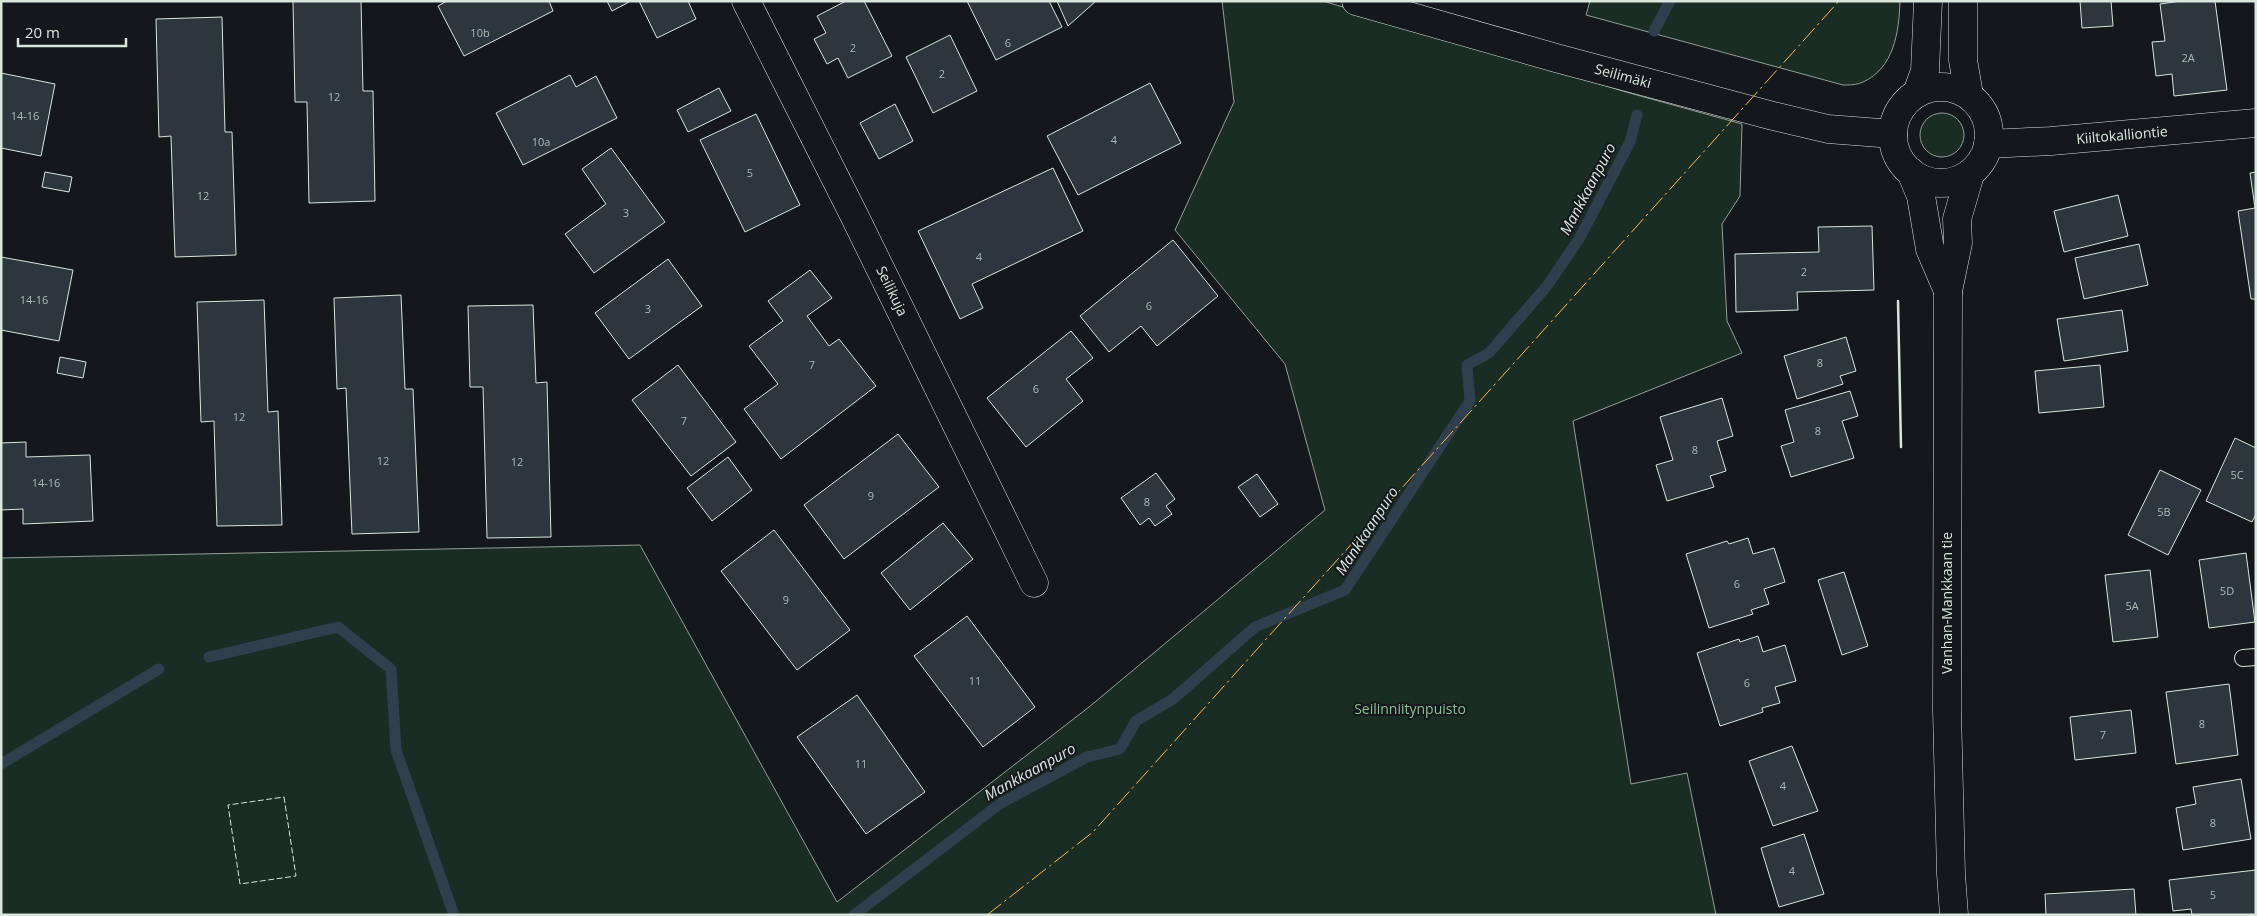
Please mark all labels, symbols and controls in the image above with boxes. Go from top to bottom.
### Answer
scale bar [18,15,125,47]
text: 20 m [25,22,60,42]
house number: 10b [470,25,490,40]
house number: 6 [1005,35,1011,50]
house number: 2 [850,40,856,55]
house number: 2A [2181,50,2195,65]
street label: Seilimäki [1593,59,1653,92]
house number: 2 [939,66,945,81]
house number: 12 [328,89,340,104]
house number: 14-16 [11,108,39,123]
street label: Kiiltokalliontie [2075,121,2169,148]
house number: 4 [1111,132,1118,147]
house number: 10a [532,134,550,149]
water label: Mankkaanpuro [1554,139,1620,238]
house number: 5 [747,165,753,180]
house number: 12 [197,188,209,203]
house number: 3 [623,205,629,220]
house number: 4 [976,249,983,264]
street label: Seilikuja [872,263,913,319]
house number: 2 [1801,264,1807,279]
house number: 14-16 [20,292,48,307]
house number: 6 [1146,298,1152,313]
house number: 3 [645,301,651,316]
house number: 8 [1817,355,1823,370]
house number: 7 [809,357,815,372]
house number: 6 [1033,381,1039,396]
house number: 12 [233,409,245,424]
house number: 7 [681,413,687,428]
house number: 8 [1815,423,1821,438]
house number: 8 [1692,442,1698,457]
house number: 12 [377,453,389,468]
house number: 12 [511,454,523,469]
house number: 5C [2230,467,2244,482]
house number: 14-16 [32,475,60,490]
water label: Mankkaanpuro [1330,482,1402,579]
house number: 9 [868,488,874,503]
house number: 8 [1144,494,1150,509]
house number: 5B [2157,504,2171,519]
street label: Vanhan-Mankkaan tie [1937,532,1956,674]
house number: 6 [1734,576,1740,591]
house number: 5D [2220,583,2234,598]
house number: 9 [783,592,789,607]
house number: 5A [2125,598,2139,613]
house number: 11 [969,673,981,688]
house number: 6 [1744,675,1750,690]
park label: Seilinniitynpuisto [1354,699,1466,718]
house number: 8 [2199,716,2205,731]
house number: 7 [2100,727,2106,742]
water label: Mankkaanpuro [980,738,1079,805]
house number: 11 [855,756,867,771]
house number: 4 [1780,778,1787,793]
house number: 8 [2210,815,2216,830]
house number: 4 [1789,863,1796,878]
house number: 5 [2210,887,2216,902]

